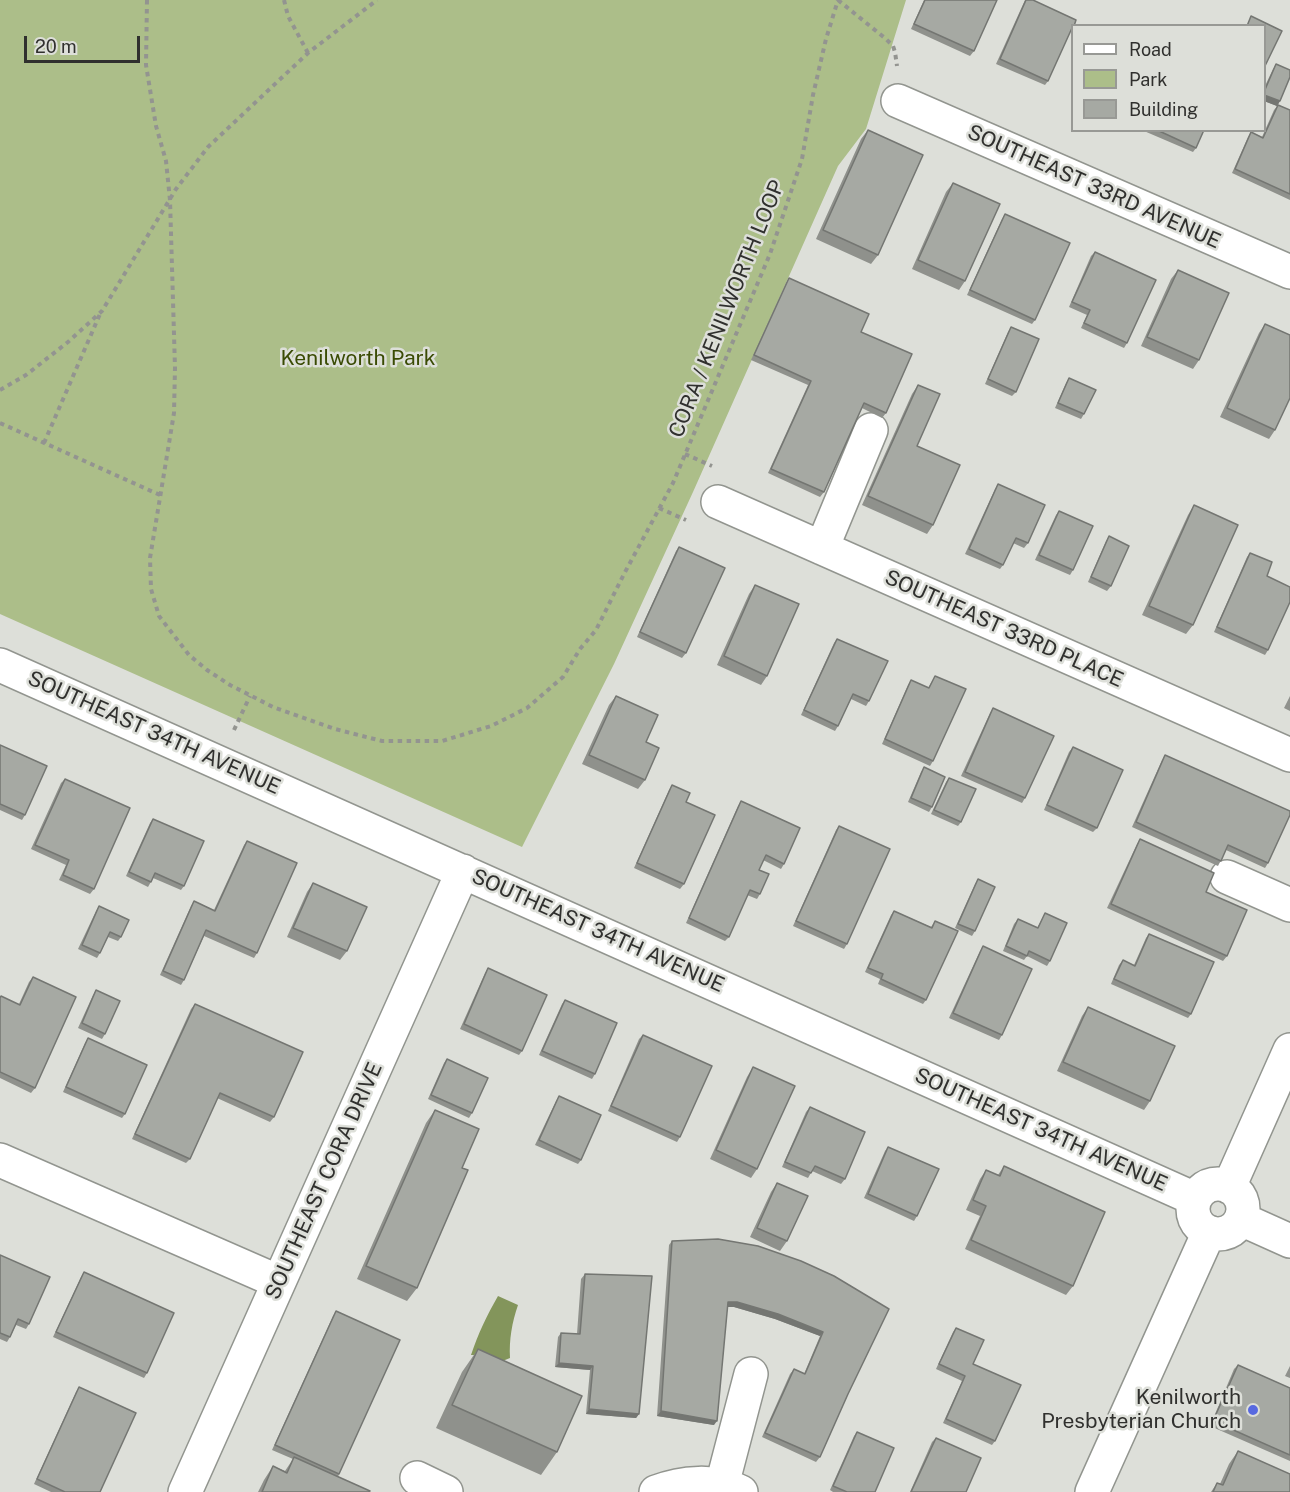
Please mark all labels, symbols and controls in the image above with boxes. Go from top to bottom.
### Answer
scale bar [27,24,142,62]
legend [1071,24,1266,132]
text: 20 m [35,36,77,57]
text: Road [1129,39,1172,60]
text: Park [1129,69,1167,90]
text: Building [1129,99,1198,120]
street label: SOUTHEAST 33RD AVENUE [964,120,1224,254]
street label: CORA / KENILWORTH LOOP [664,177,790,441]
park label: Kenilworth Park [280,346,436,372]
street label: SOUTHEAST 33RD PLACE [881,565,1127,693]
street label: SOUTHEAST 34TH AVENUE [24,666,284,800]
street label: SOUTHEAST 34TH AVENUE [468,864,728,998]
street label: SOUTHEAST CORA DRIVE [260,1058,388,1304]
street label: SOUTHEAST 34TH AVENUE [911,1063,1171,1197]
place label: Kenilworth Presbyterian Church [1041,1385,1241,1435]
marker: Kenilworth Presbyterian Church [1246,1403,1260,1417]

